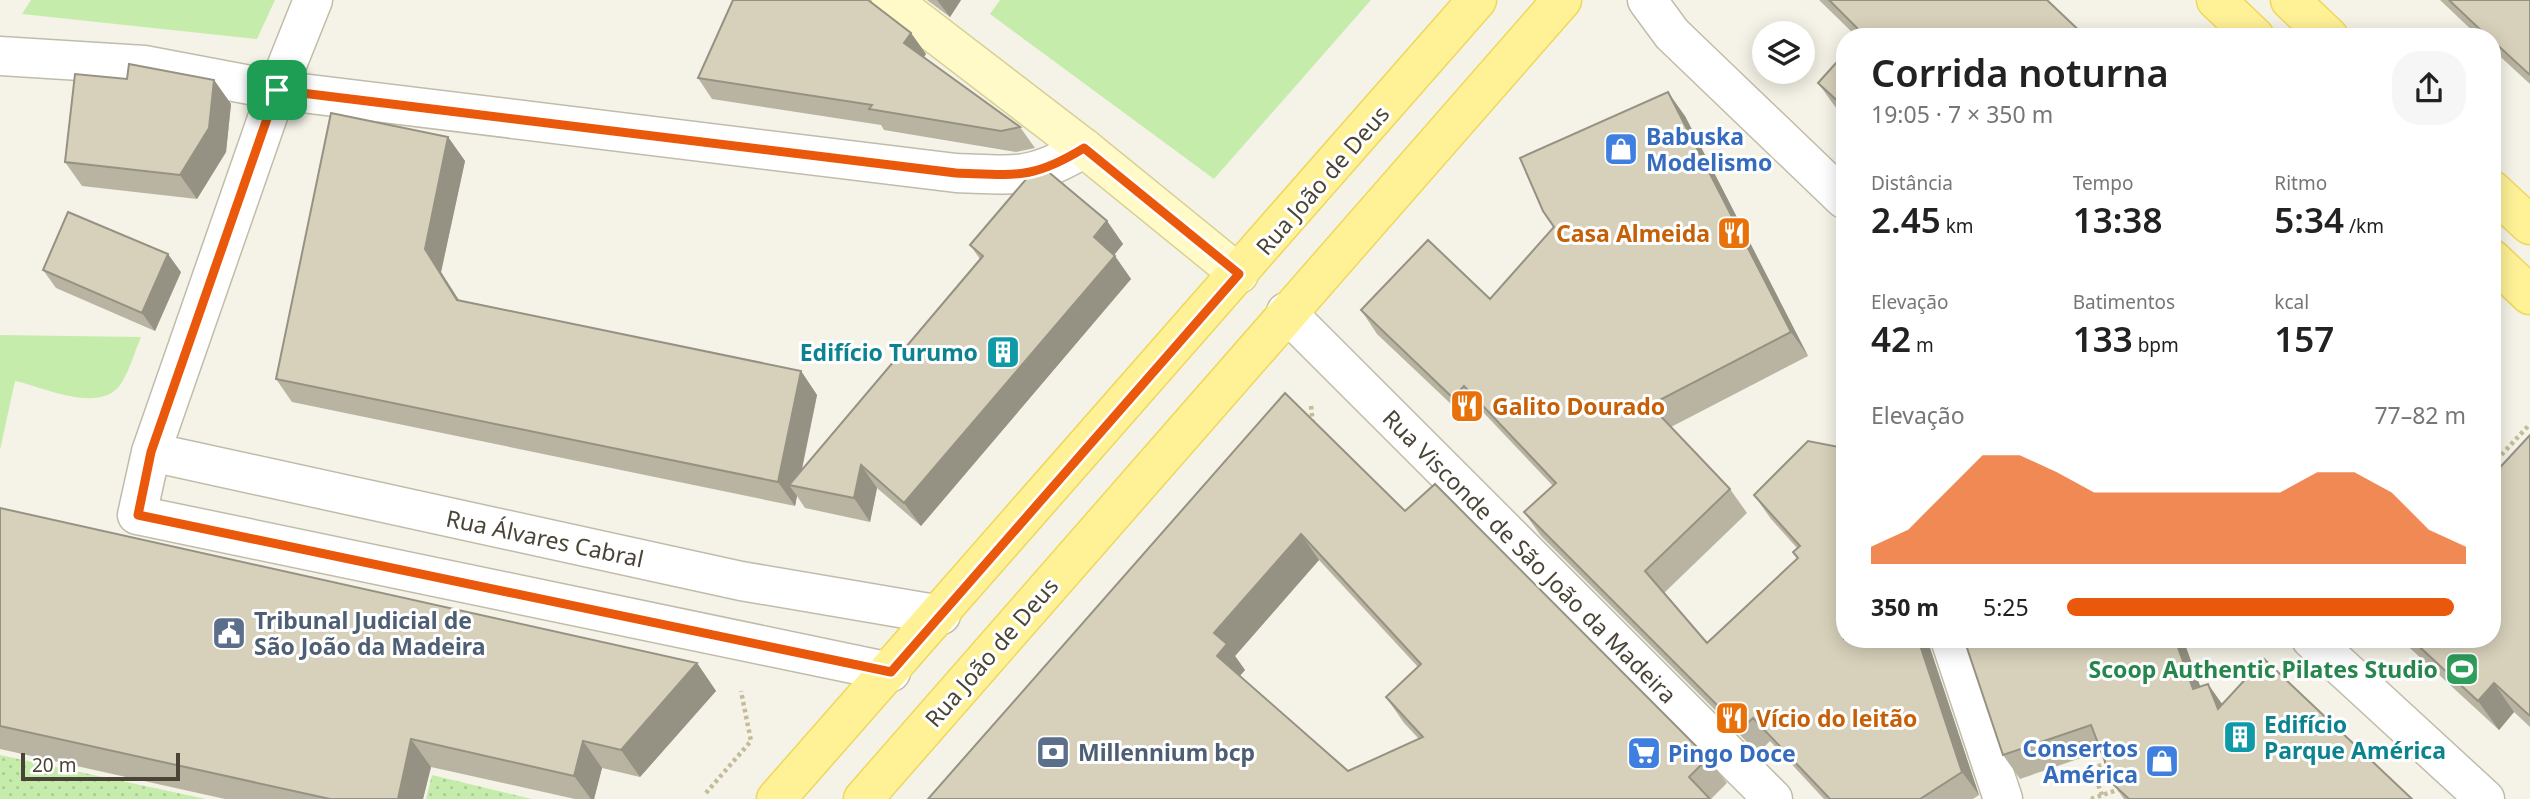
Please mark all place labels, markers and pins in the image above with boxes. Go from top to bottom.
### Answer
pin [247,60,307,120]
place label: Babuska Modelismo [1646,120,1772,178]
shop icon: Babuska Modelismo [1602,130,1640,168]
restaurant icon: Casa Almeida [1715,214,1753,252]
place label: Casa Almeida [1556,217,1710,249]
building icon: Edifício Turumo [984,333,1022,371]
place label: Edifício Turumo [800,336,978,368]
restaurant icon: Galito Dourado [1448,387,1486,425]
place label: Galito Dourado [1492,390,1665,422]
place label: Tribunal Judicial de São João da Madeira [254,604,485,662]
public building icon: Tribunal Judicial de São João da Madeira [210,614,248,652]
sports icon: Scoop Authentic Pilates Studio [2443,650,2481,688]
place label: Scoop Authentic Pilates Studio [2089,653,2438,685]
restaurant icon: Vício do leitão [1713,699,1751,737]
place label: Vício do leitão [1756,702,1917,734]
place label: Edifício Parque América [2264,708,2446,766]
building icon: Edifício Parque América [2221,718,2259,756]
place label: Consertos América [2022,732,2138,790]
bank icon: Millennium bcp [1034,733,1072,771]
supermarket icon: Pingo Doce [1625,734,1663,772]
place label: Millennium bcp [1078,736,1255,768]
place label: Pingo Doce [1668,737,1796,769]
shop icon: Consertos América [2143,742,2181,780]

